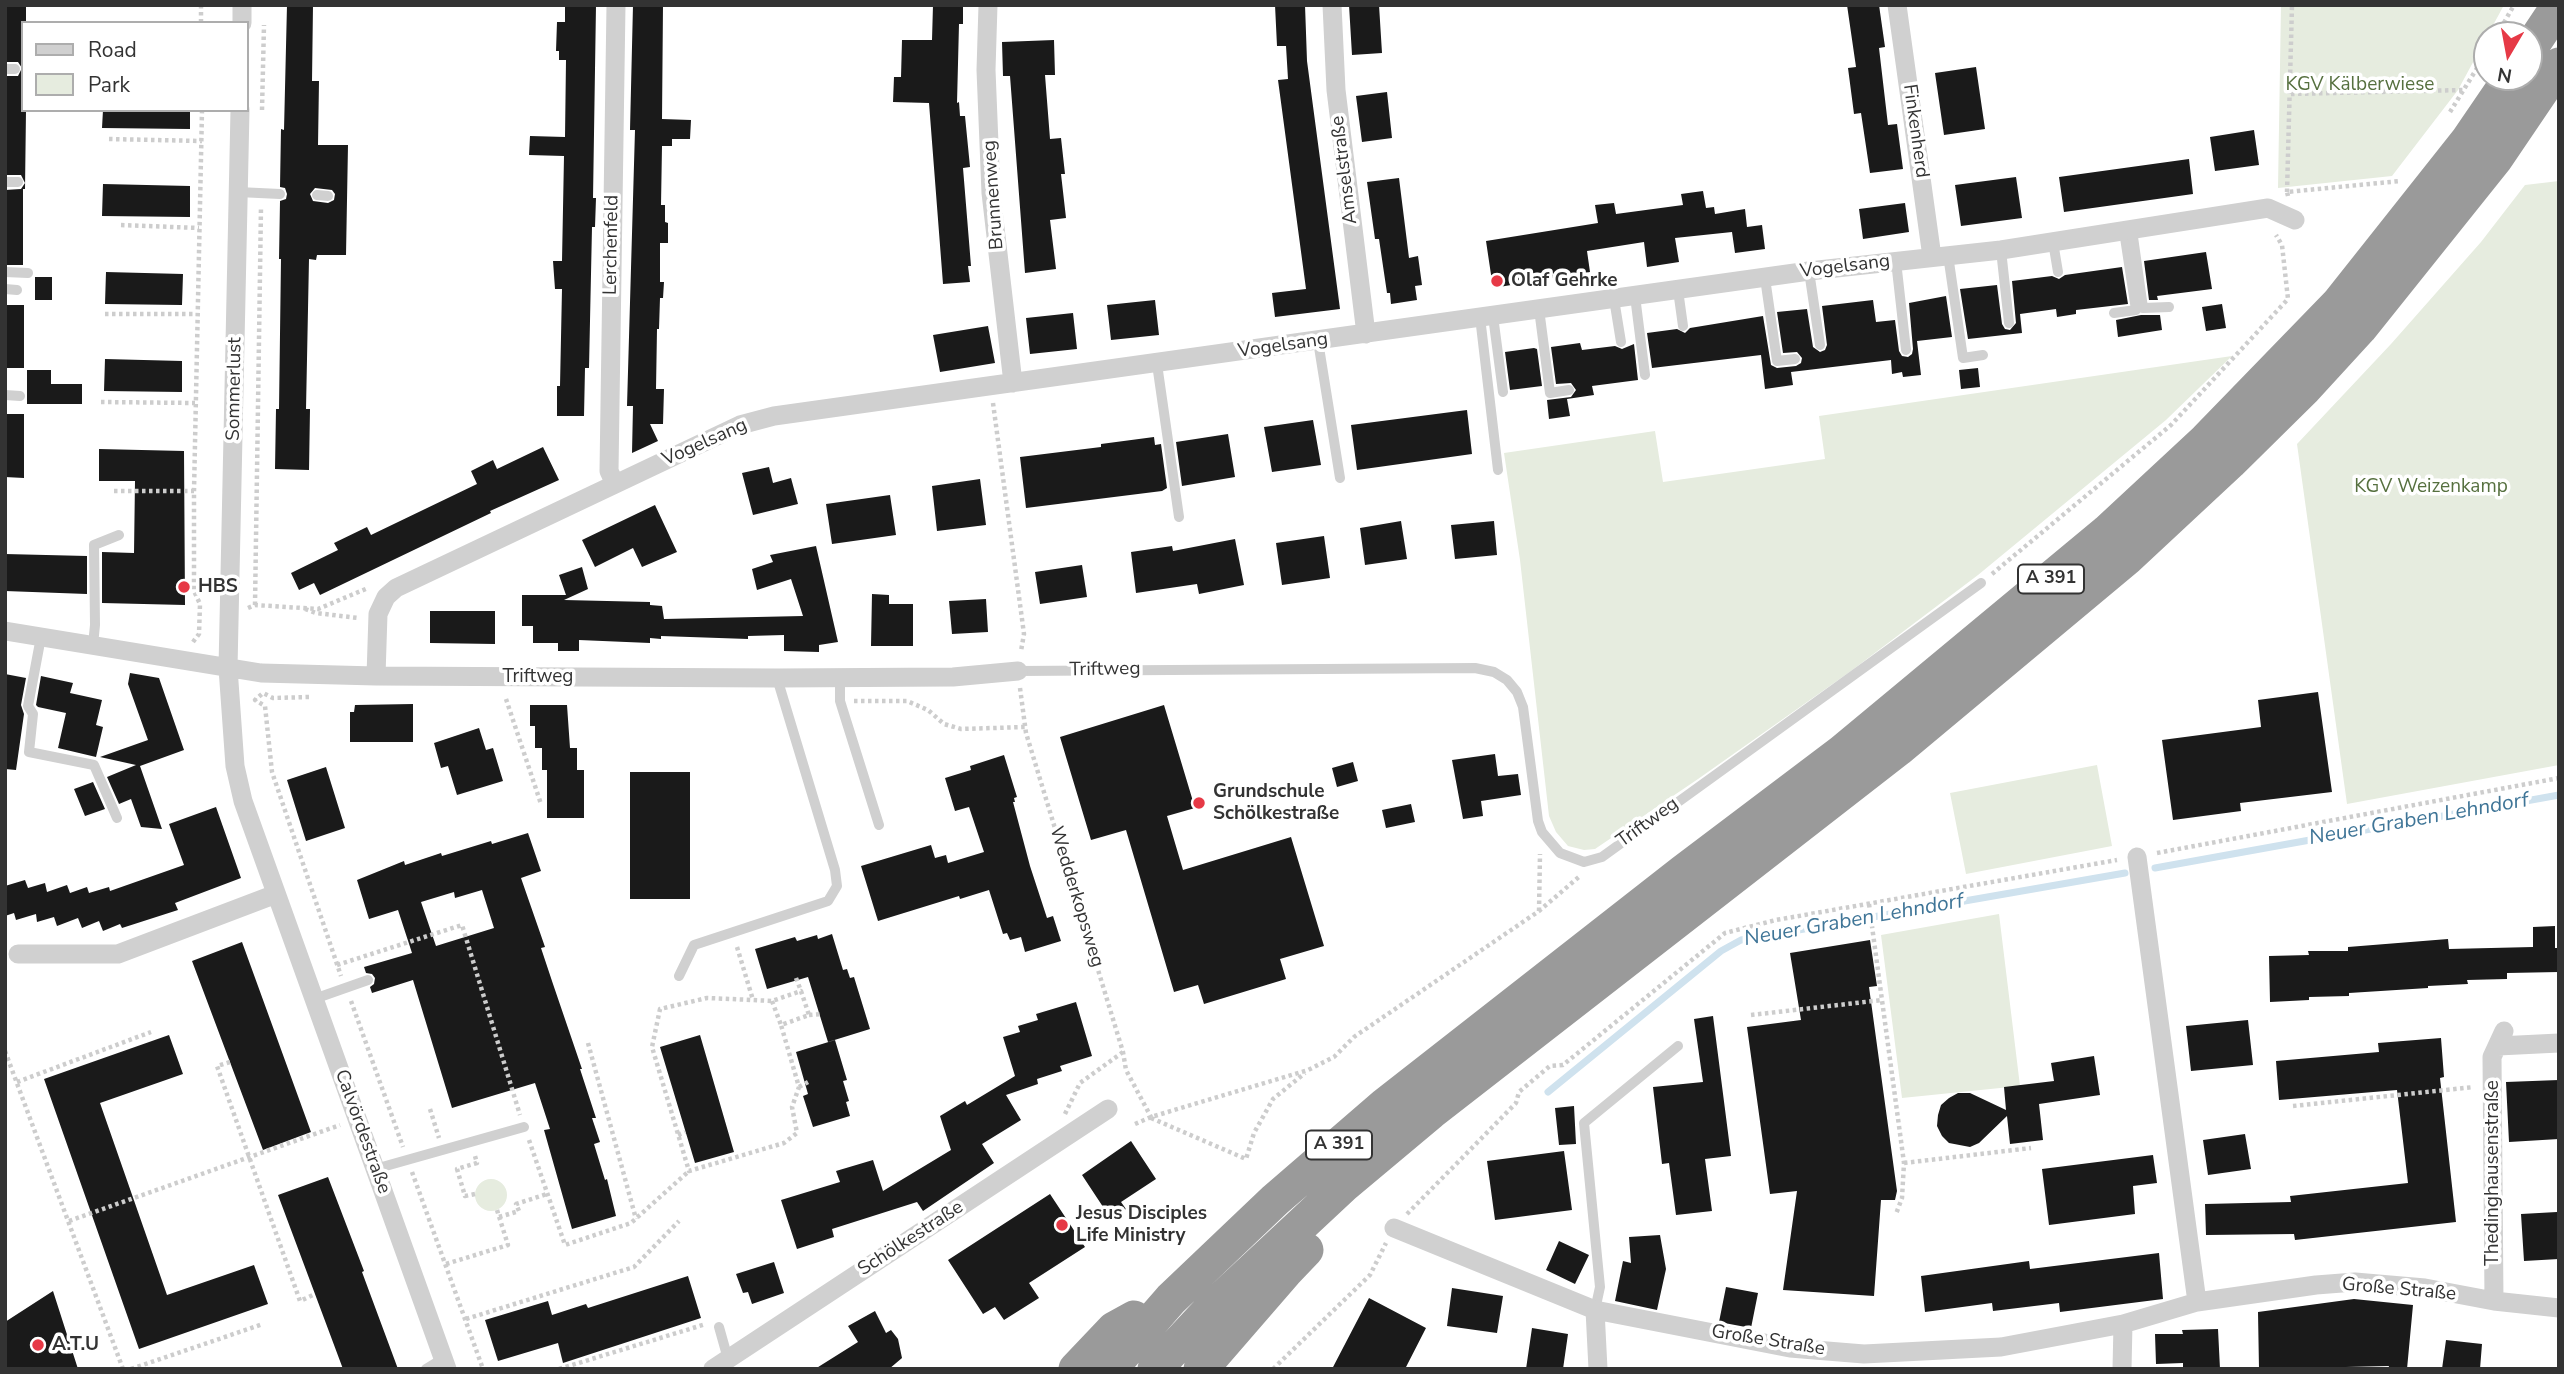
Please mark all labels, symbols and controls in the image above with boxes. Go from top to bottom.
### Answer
legend [21,21,248,112]
north arrow [2473,21,2543,91]
text: Road [88,36,137,64]
text: N [2495,61,2514,89]
text: Park [88,71,130,99]
park label: KGV Kälberwiese [2286,74,2434,96]
street label: Finkenherd [1897,83,1933,179]
street label: Amselstraße [1327,114,1363,226]
street label: Brunnenweg [979,139,1009,251]
street label: Lerchenfeld [600,195,624,295]
street label: Vogelsang [1799,250,1891,284]
place label: Olaf Gehrke [1511,270,1618,292]
marker: Olaf Gehrke [1489,273,1505,289]
street label: Vogelsang [1237,328,1329,364]
street label: Sommerlust [223,337,247,441]
street label: Vogelsang [659,414,751,472]
park label: KGV Weizenkamp [2354,476,2508,498]
road number: A 391 [2018,564,2084,594]
place label: HBS [198,576,238,598]
marker: HBS [176,579,192,595]
street label: Triftweg [1069,658,1141,682]
street label: Triftweg [503,666,573,688]
place label: Grundschule Schölkestraße [1213,781,1339,825]
water label: Neuer Graben Lehndorf [2307,788,2531,852]
street label: Triftweg [1613,793,1683,853]
marker: Grundschule Schölkestraße [1191,795,1207,811]
street label: Wedderkopsweg [1044,824,1108,970]
water label: Neuer Graben Lehndorf [1742,889,1966,953]
street label: Calvördestraße [329,1067,395,1197]
street label: Thedinghausenstraße [2482,1080,2504,1266]
road number: A 391 [1306,1130,1372,1160]
street label: Schölkestraße [854,1196,968,1282]
place label: Jesus Disciples Life Ministry [1076,1203,1207,1247]
marker: Jesus Disciples Life Ministry [1054,1217,1070,1233]
street label: Große Straße [2341,1274,2457,1306]
street label: Große Straße [1710,1321,1826,1361]
place label: A.T.U [52,1334,99,1356]
marker: A.T.U [30,1337,46,1353]

